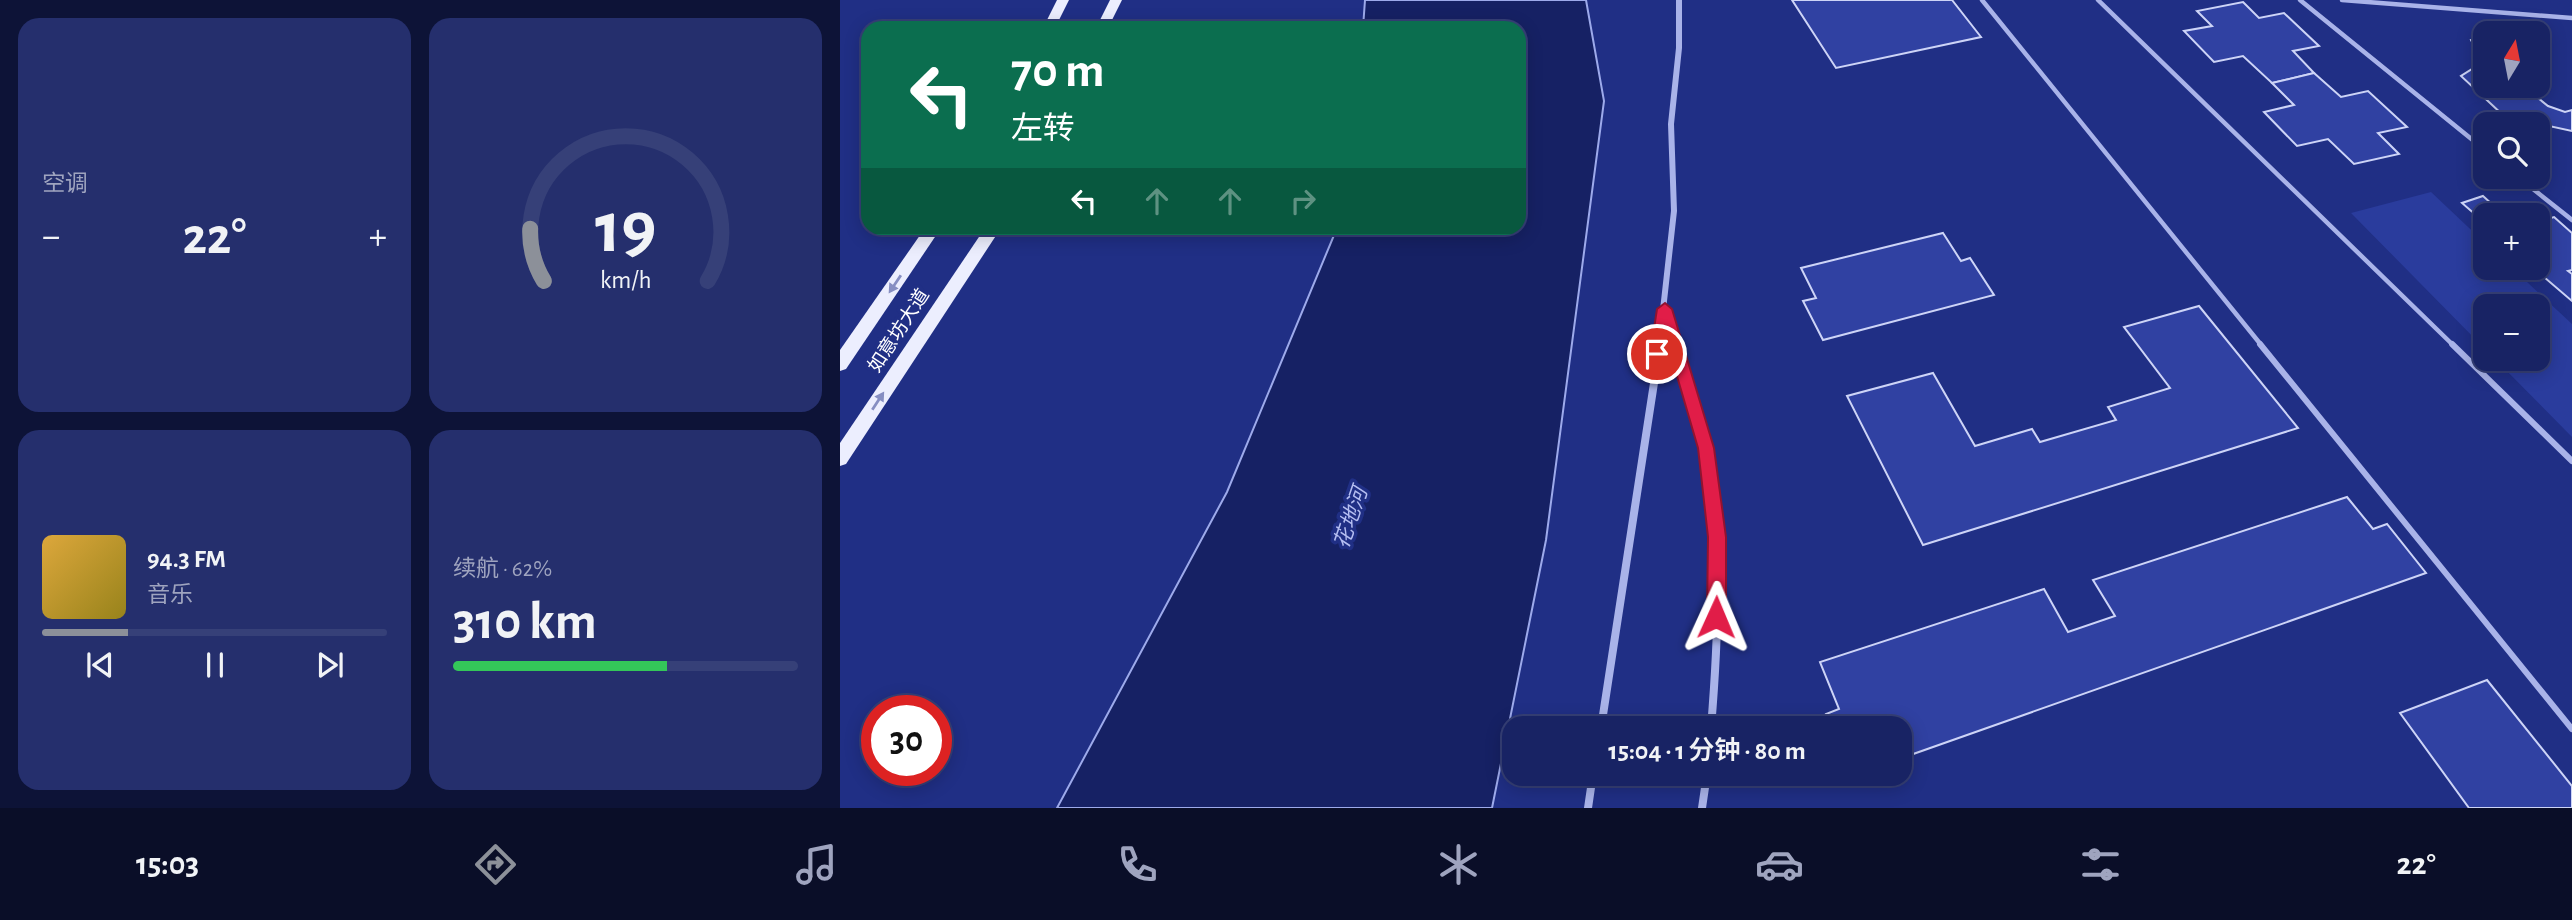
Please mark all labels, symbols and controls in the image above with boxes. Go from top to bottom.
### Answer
north arrow [2473,21,2550,98]
map controls [2473,21,2550,371]
text: 70 m [1011,47,1105,96]
icon: left [896,49,987,140]
button: search [2473,112,2550,189]
text: 左转 [1011,113,1075,145]
text: 空调 [42,173,88,196]
icon: left [1065,182,1103,220]
icon: ahead [1138,182,1176,220]
icon: ahead [1211,182,1249,220]
icon: right [1284,182,1322,220]
text: 19 [595,193,656,266]
button: + [2473,203,2550,280]
text: 22° [182,211,247,263]
text: − [42,218,60,256]
text: + [369,218,387,256]
text: km/h [600,268,651,293]
one-way arrow [888,275,902,293]
street label: 如意坊大道 [863,285,933,376]
button: − [2473,294,2550,371]
pin [1627,324,1687,384]
icon: arrive [1638,335,1676,373]
one-way arrow [871,391,884,411]
water label: 花地河 [1330,481,1372,551]
text: 94.3 FM [147,546,226,572]
text: 续航 · 62% [453,558,552,581]
position arrow [1679,580,1753,654]
text: 音乐 [147,584,193,607]
text: 310 km [453,596,597,648]
icon: previous [81,646,119,684]
icon: pause [196,646,234,684]
icon: next [311,646,349,684]
speed limit sign: 30 [861,695,952,786]
text: 15:04 · 1 分钟 · 80 m [1608,738,1806,764]
icon: directions [471,840,520,889]
icon: music [792,840,841,889]
icon: phone [1113,840,1162,889]
icon: climate [1434,840,1483,889]
icon: car [1755,840,1804,889]
icon: filters [2076,840,2125,889]
text: 15:03 [136,848,199,880]
text: 22° [2396,848,2436,880]

